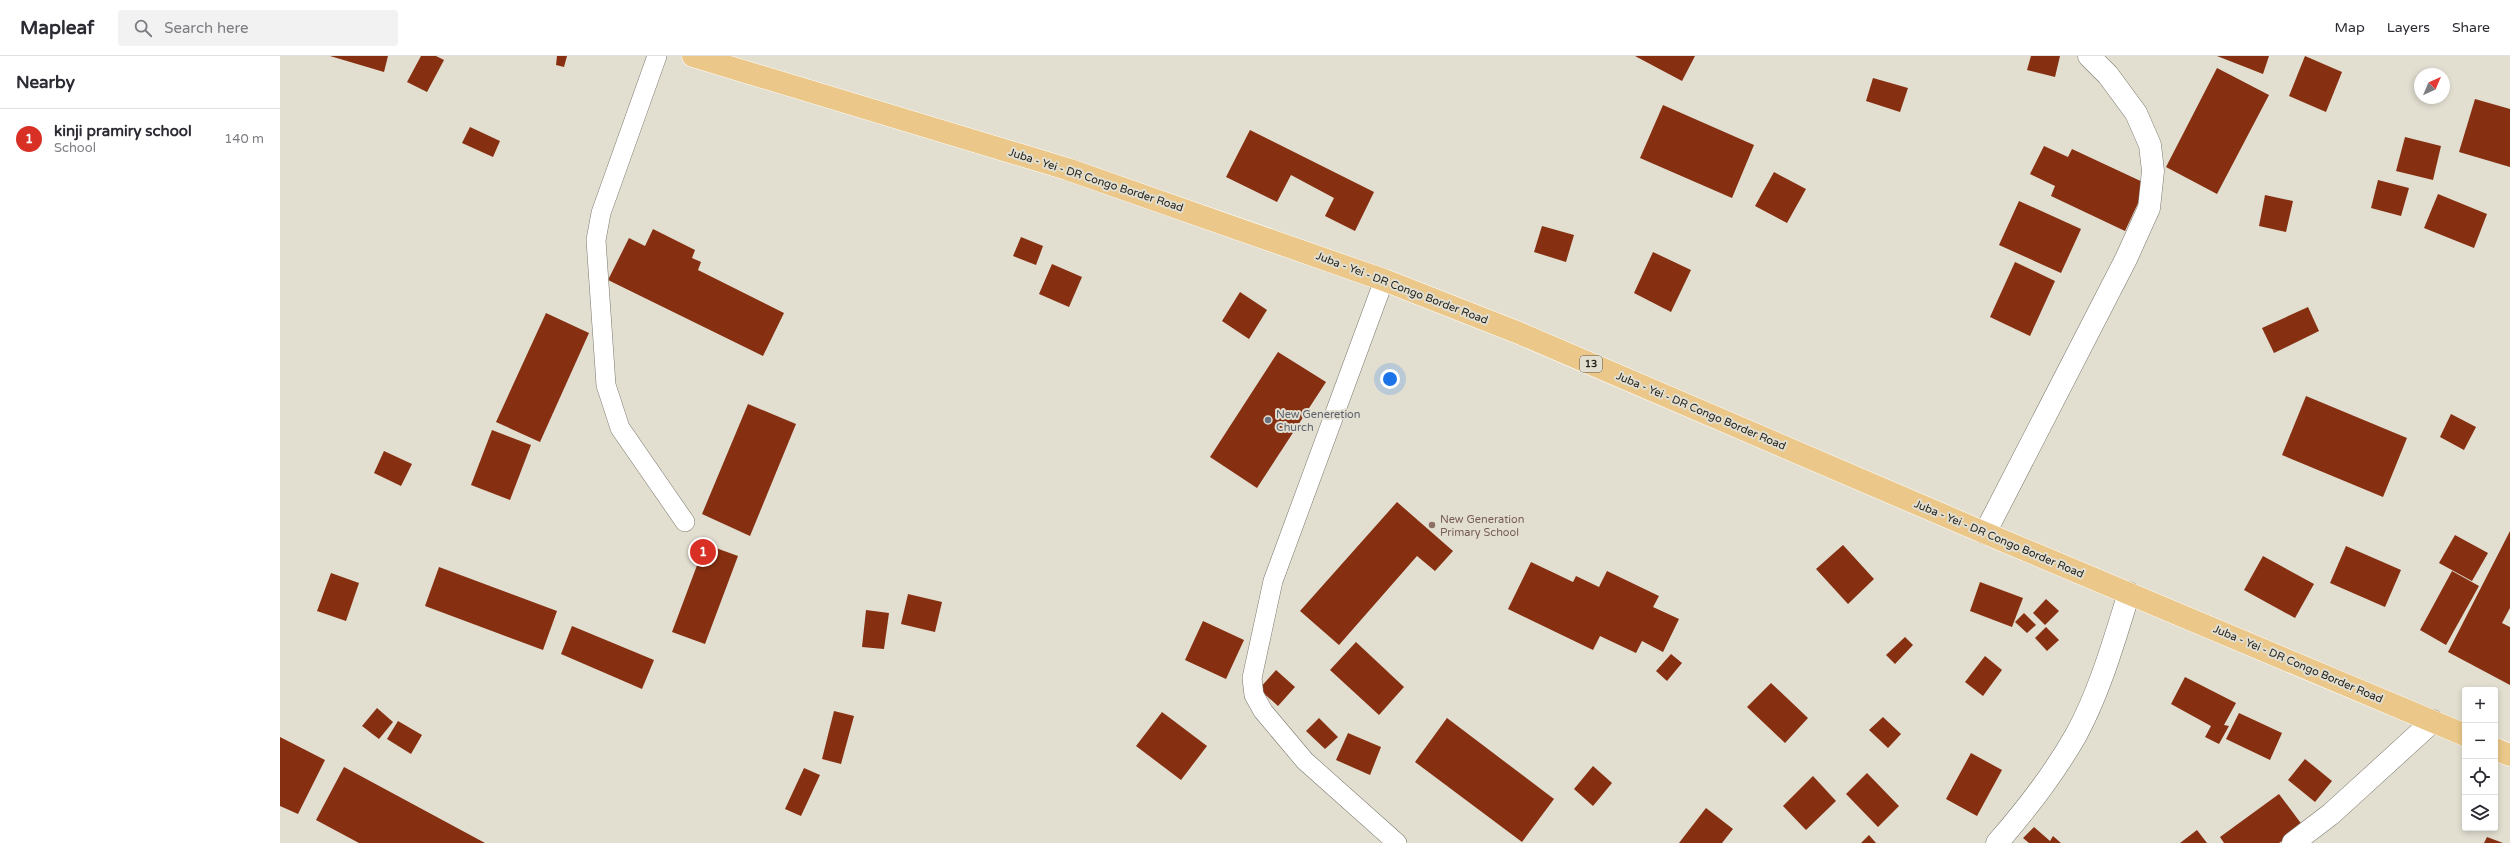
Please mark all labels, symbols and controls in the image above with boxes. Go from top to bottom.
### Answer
search box [118,10,398,46]
text: Mapleaf [20,17,94,39]
icon: search [132,17,154,39]
text: Search here [164,19,249,37]
text: Map [2335,19,2365,36]
text: Layers [2387,19,2430,36]
text: Share [2452,19,2490,36]
north arrow [2414,68,2450,104]
text: Nearby [16,72,75,93]
text: kinji pramiry school [54,122,192,140]
text: 1 [25,131,33,147]
text: 140 m [224,131,264,147]
text: School [54,140,96,156]
street label: Juba - Yei - DR Congo Border Road [1007,146,1185,214]
street label: Juba - Yei - DR Congo Border Road [1314,249,1490,327]
road number: 13 [1580,356,1602,372]
your location [1380,369,1400,389]
street label: Juba - Yei - DR Congo Border Road [1614,369,1788,453]
place label: New Generetion Church [1276,408,1361,434]
marker: New Generetion Church [1263,415,1273,425]
street label: Juba - Yei - DR Congo Border Road [1912,497,2086,581]
place label: New Generation Primary School [1440,513,1525,539]
marker: New Generation Primary School [1427,520,1437,530]
pin: 1 [690,537,716,567]
street label: Juba - Yei - DR Congo Border Road [2211,622,2385,706]
map controls [2462,687,2498,831]
button: + [2462,687,2498,723]
button: − [2462,723,2498,759]
button: locate [2462,759,2498,795]
button: layers [2462,795,2498,831]

